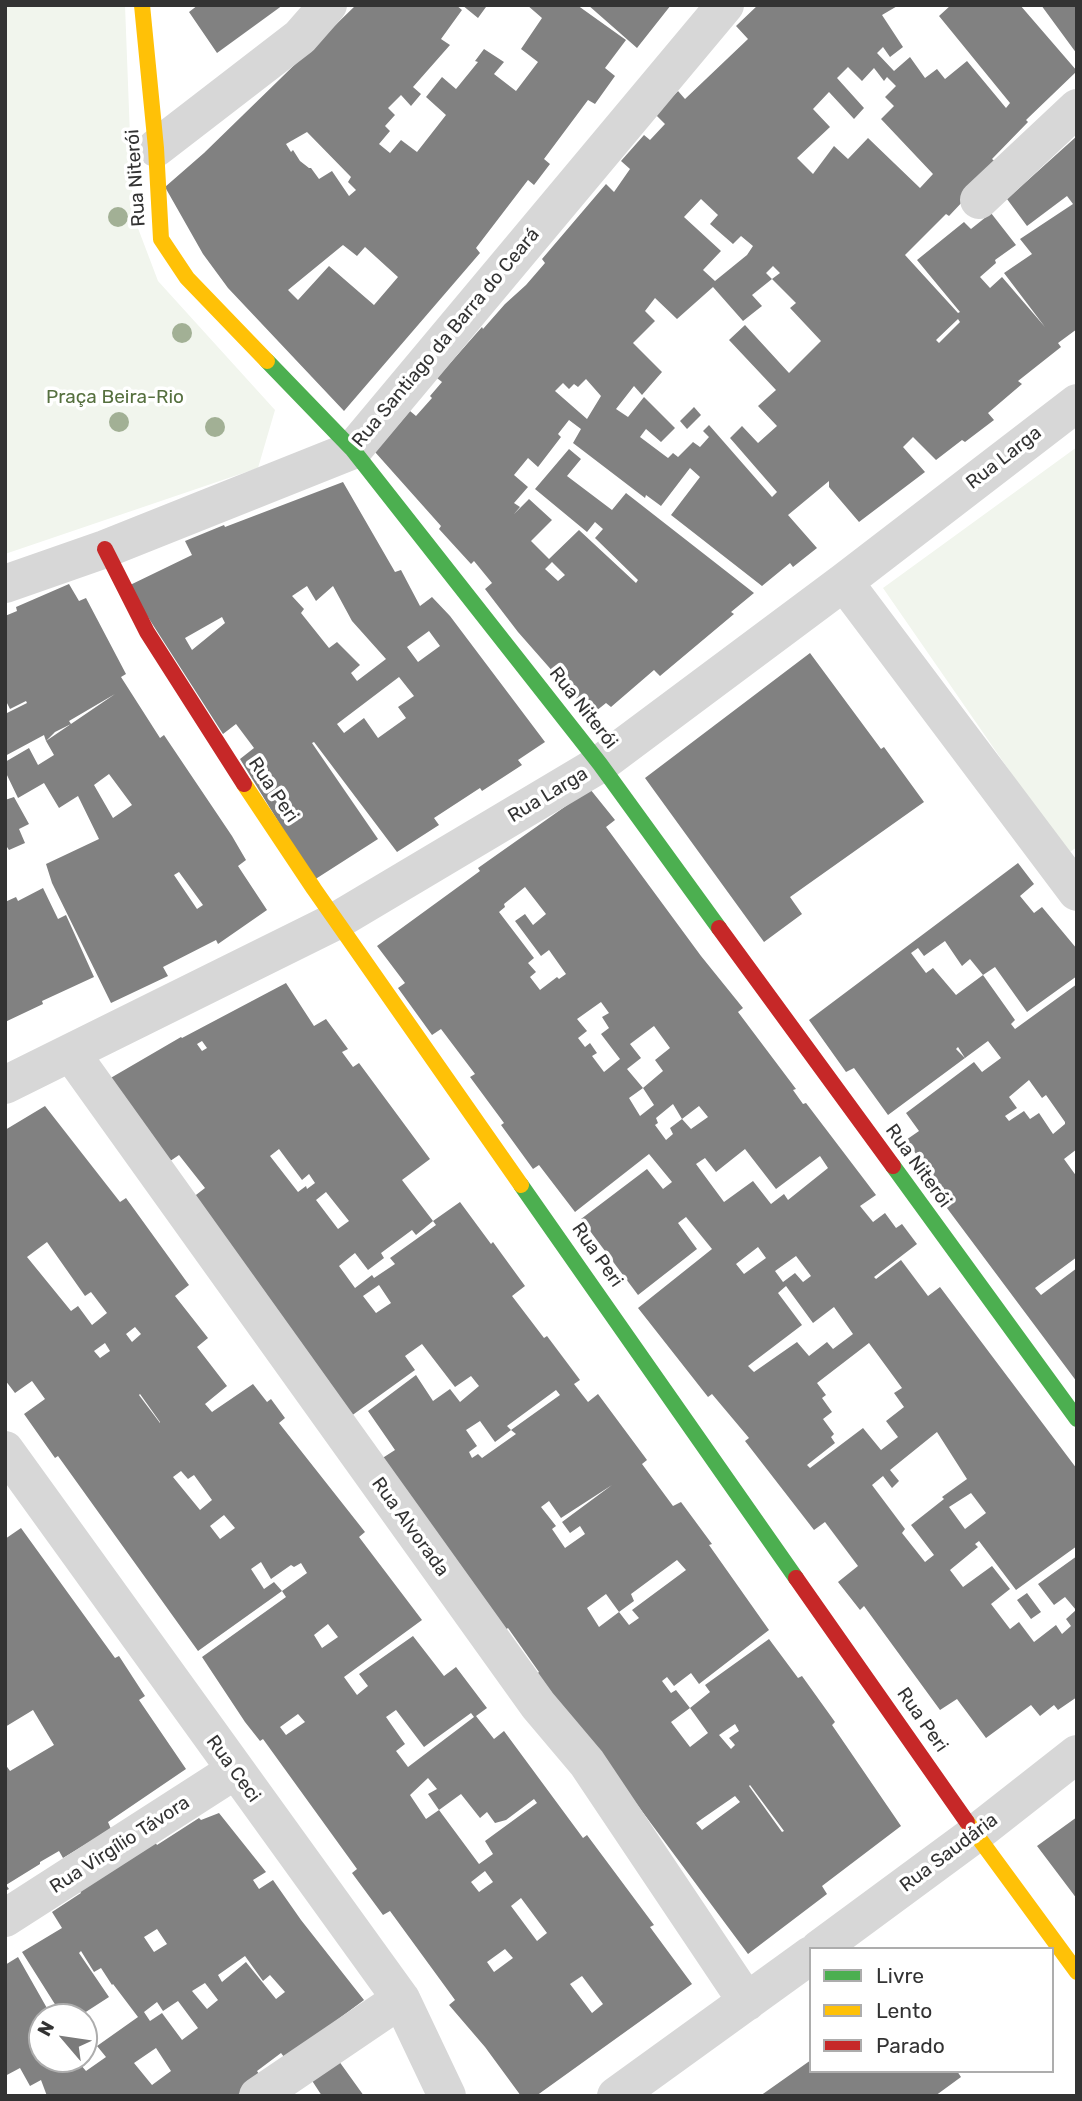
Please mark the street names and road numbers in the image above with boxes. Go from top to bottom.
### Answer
street label: Rua Niterói [121,129,151,227]
street label: Rua Santiago da Barra do Ceará [347,224,545,452]
street label: Rua Larga [962,422,1046,494]
street label: Rua Niterói [544,663,622,753]
street label: Rua Peri [243,753,303,827]
street label: Rua Larga [504,762,592,828]
street label: Rua Niterói [880,1120,956,1212]
street label: Rua Peri [567,1218,627,1292]
street label: Rua Alvorada [366,1473,454,1581]
street label: Rua Peri [892,1683,952,1757]
street label: Rua Ceci [201,1731,265,1807]
street label: Rua Virgílio Távora [46,1791,194,1899]
street label: Rua Saudária [895,1809,1003,1897]

